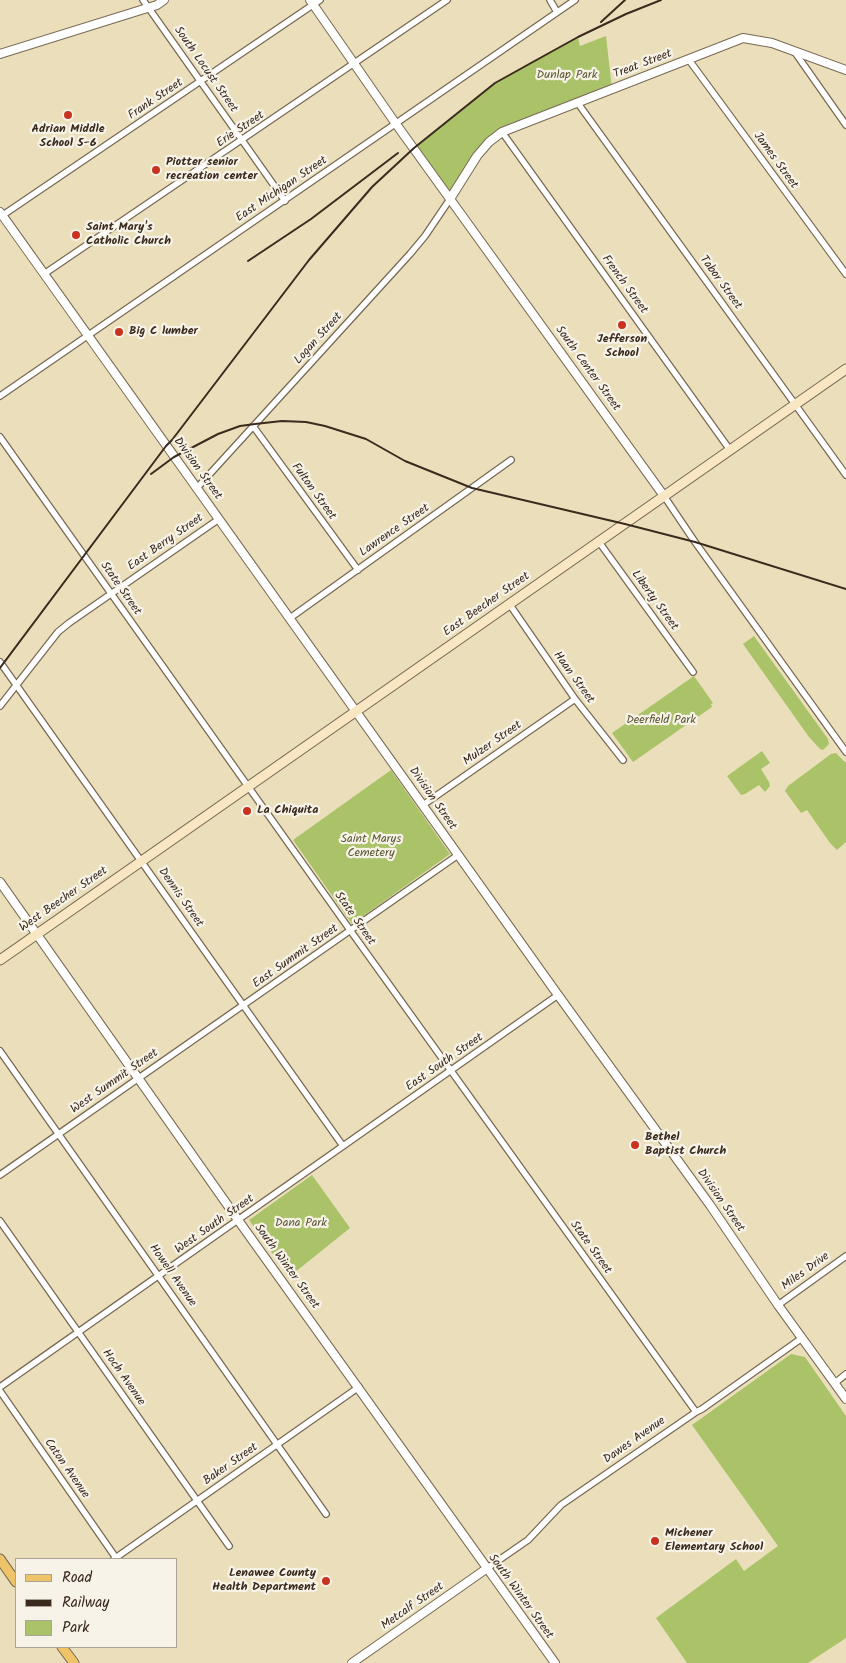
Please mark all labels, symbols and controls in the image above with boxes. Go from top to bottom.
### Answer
street label: South Locust Street [170,24,240,116]
street label: Treat Street [612,47,674,83]
park label: Dunlap Park [537,69,597,83]
street label: Frank Street [126,76,186,124]
marker: Adrian Middle School 5-6 [62,109,74,121]
street label: Erie Street [214,109,268,151]
place label: Adrian Middle School 5-6 [31,123,105,151]
street label: James Street [750,130,800,192]
street label: East Michigan Street [234,154,330,226]
place label: Piotter senior recreation center [166,156,258,184]
marker: Piotter senior recreation center [150,164,162,176]
place label: Saint Mary's Catholic Church [86,221,171,249]
marker: Saint Mary's Catholic Church [70,229,82,241]
street label: French Street [598,253,650,317]
street label: Tabor Street [696,253,744,313]
street label: Logan Street [292,310,346,368]
marker: Jefferson School [616,319,628,331]
street label: South Center Street [551,324,623,414]
place label: Big C lumber [129,325,198,339]
marker: Big C lumber [113,326,125,338]
place label: Jefferson School [597,333,647,361]
street label: Division Street [170,435,224,503]
street label: Fulton Street [288,461,338,523]
street label: Lawrence Street [357,502,433,560]
street label: East Berry Street [125,512,207,574]
street label: State Street [96,560,144,618]
street label: Liberty Street [627,568,681,634]
street label: East Beecher Street [441,570,533,640]
street label: Haan Street [549,649,597,707]
park label: Deerfield Park [626,714,696,728]
street label: Mulzer Street [461,719,525,769]
street label: Division Street [405,765,459,833]
place label: La Chiquita [257,804,318,818]
marker: La Chiquita [241,805,253,817]
park label: Saint Marys Cemetery [341,833,401,861]
street label: West Beecher Street [17,864,111,936]
street label: Dennis Street [154,866,206,930]
street label: State Street [330,890,378,948]
street label: East Summit Street [250,922,342,992]
street label: East South Street [404,1031,486,1095]
street label: West Summit Street [69,1046,161,1118]
place label: Bethel Baptist Church [645,1131,726,1159]
marker: Bethel Baptist Church [629,1139,641,1151]
street label: Division Street [693,1167,747,1235]
street label: West South Street [173,1192,257,1258]
park label: Dana Park [275,1217,327,1231]
street label: State Street [566,1219,614,1277]
street label: South Winter Street [250,1222,322,1312]
street label: Howell Avenue [145,1242,199,1310]
street label: Miles Drive [779,1250,833,1294]
street label: Hoch Avenue [98,1347,148,1409]
street label: Dawes Avenue [601,1414,669,1468]
street label: Caton Avenue [40,1436,92,1502]
street label: Baker Street [201,1441,261,1489]
place label: Michener Elementary School [665,1527,763,1555]
marker: Michener Elementary School [649,1535,661,1547]
street label: South Winter Street [484,1552,556,1642]
legend [15,1558,178,1648]
text: Road [62,1566,92,1590]
place label: Lenawee County Health Department [212,1567,316,1595]
marker: Lenawee County Health Department [320,1575,332,1587]
street label: Metcalf Street [379,1580,447,1634]
text: Railway [62,1591,109,1615]
text: Park [62,1616,89,1640]

